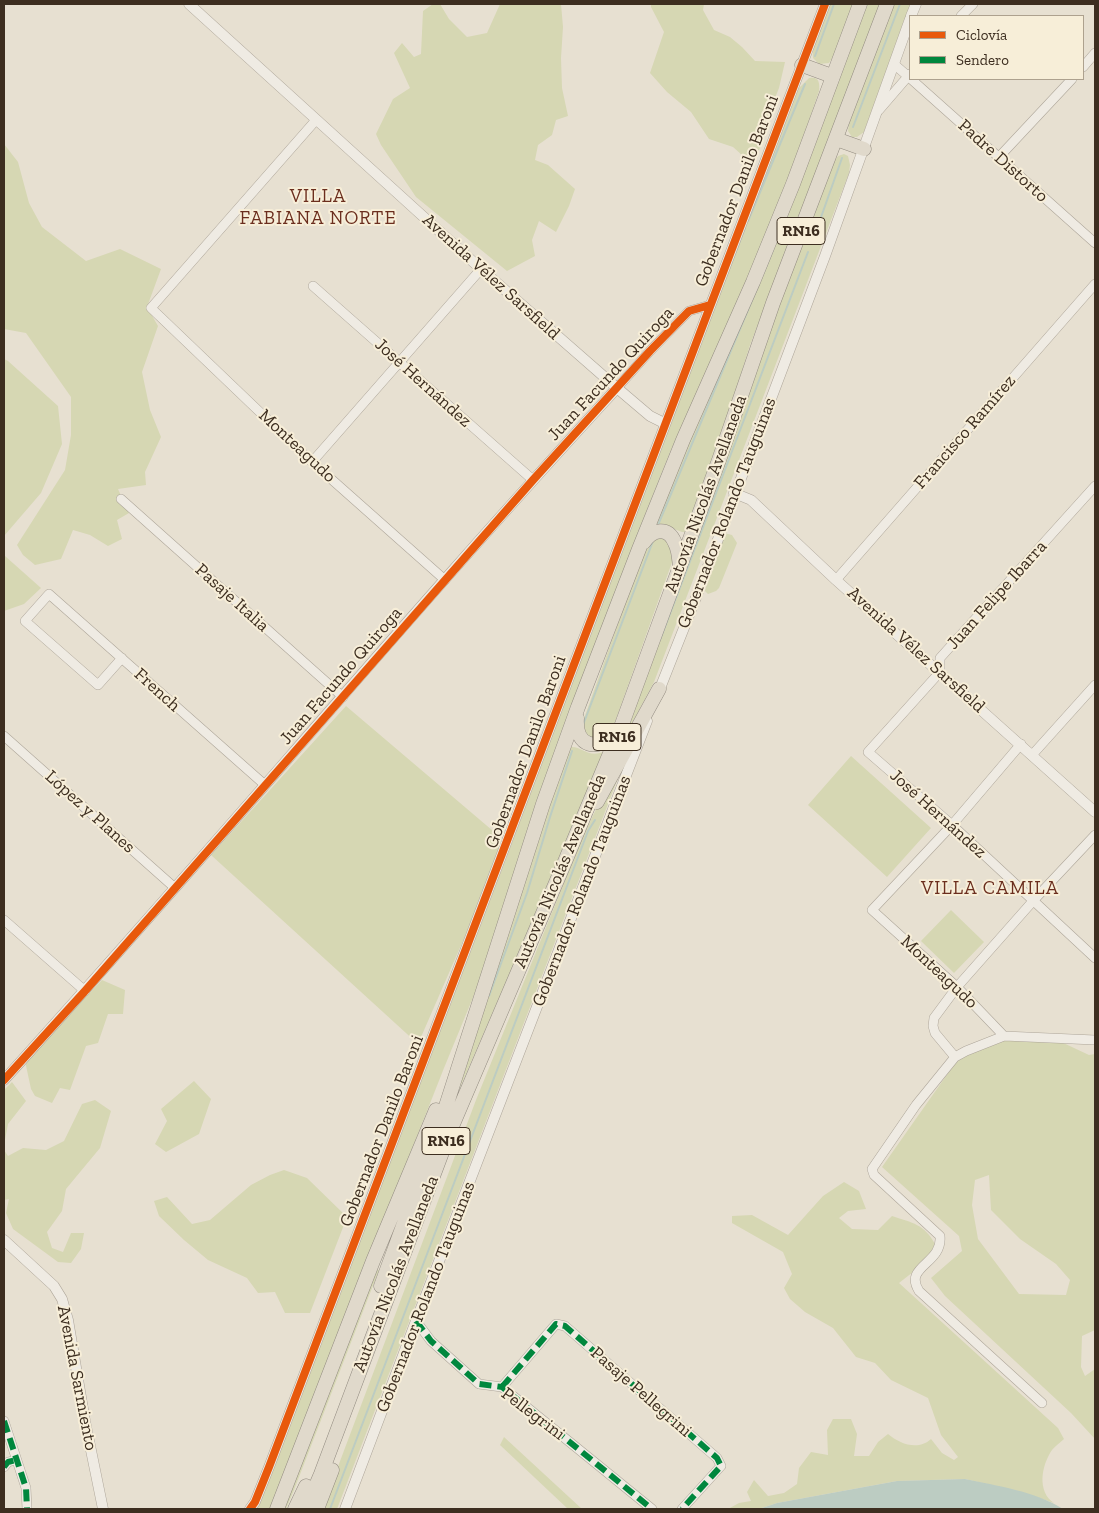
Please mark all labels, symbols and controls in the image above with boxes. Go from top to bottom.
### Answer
legend [909,15,1084,80]
text: Ciclovía [956,26,1007,44]
text: Sendero [956,51,1009,69]
street label: Gobernador Danilo Baroni [690,92,784,290]
street label: Padre Distorto [953,115,1053,207]
district label: VILLA FABIANA NORTE [238,186,398,230]
street label: Avenida Vélez Sarsfield [418,209,564,345]
road number: RN16 [777,218,825,245]
street label: Juan Facundo Quiroga [543,303,679,445]
street label: José Hernández [370,334,476,432]
street label: Francisco Ramírez [910,370,1020,494]
street label: Autovía Nicolás Avellaneda [660,392,752,596]
street label: Gobernador Rolando Tauguinas [673,395,781,631]
street label: Monteagudo [254,405,340,487]
street label: Juan Felipe Ibarra [942,536,1052,654]
street label: Pasaje Italia [191,559,273,637]
street label: Avenida Vélez Sarsfield [843,582,989,718]
street label: Juan Facundo Quiroga [275,603,407,749]
street label: Gobernador Danilo Baroni [481,653,571,851]
street label: French [129,664,185,716]
road number: RN16 [593,724,641,750]
street label: José Hernández [885,765,991,863]
street label: López y Planes [41,766,139,858]
street label: Autovía Nicolás Avellaneda [509,771,611,971]
street label: Gobernador Rolando Tauguinas [528,773,636,1009]
district label: VILLA CAMILA [920,878,1060,900]
street label: Monteagudo [896,931,982,1013]
street label: Gobernador Danilo Baroni [335,1032,429,1230]
road number: RN16 [422,1128,470,1154]
street label: Autovía Nicolás Avellaneda [348,1173,444,1375]
street label: Gobernador Rolando Tauguinas [372,1179,480,1415]
street label: Avenida Sarmiento [52,1304,102,1452]
street label: Pasaje Pellegrini [586,1342,696,1442]
street label: Pellegrini [497,1383,569,1445]

